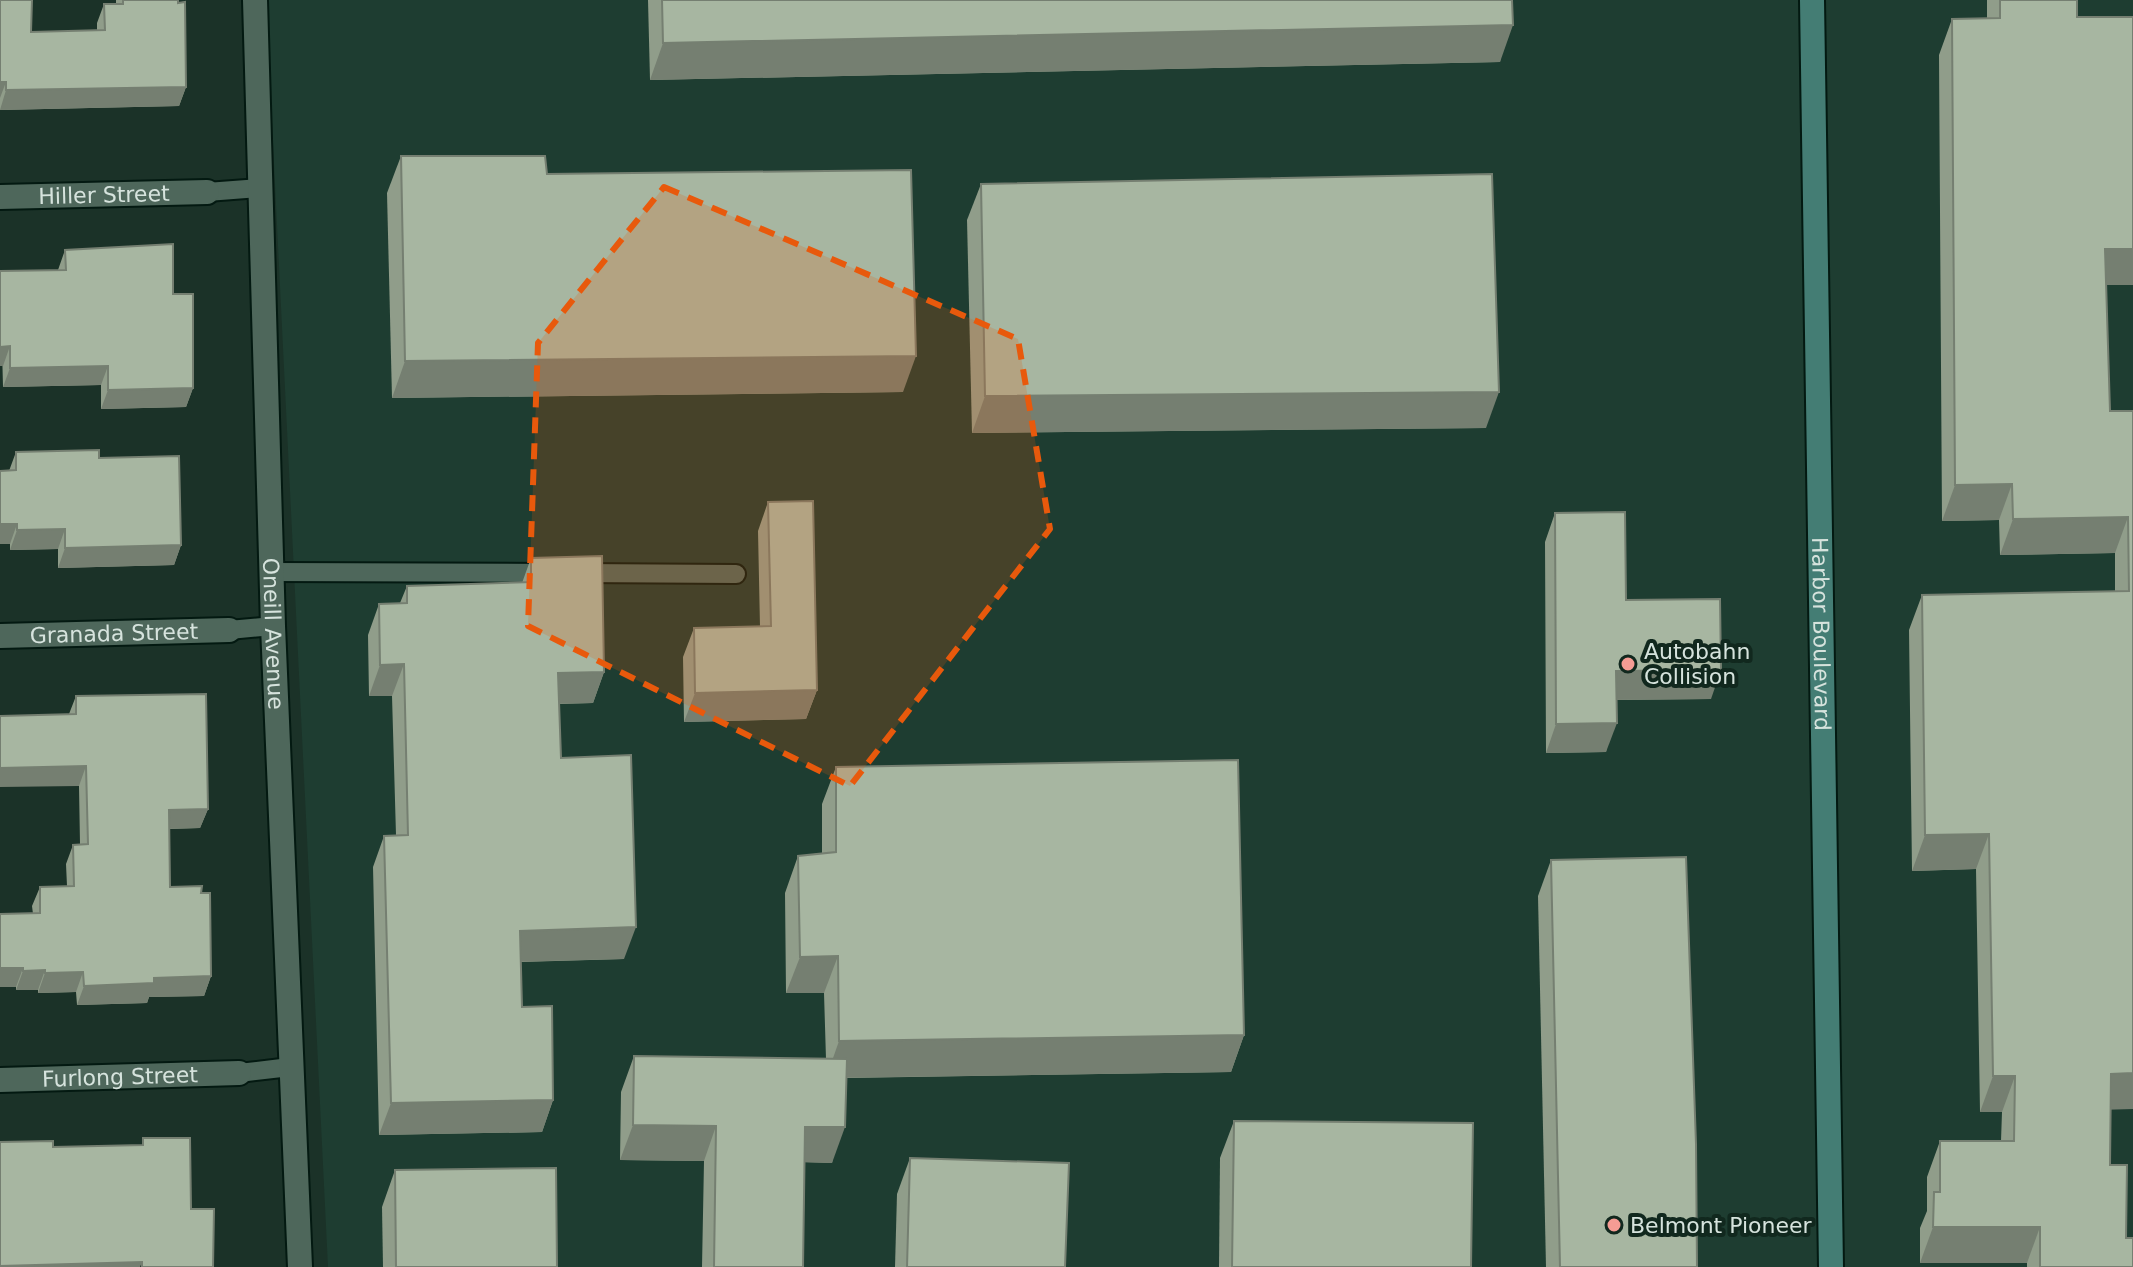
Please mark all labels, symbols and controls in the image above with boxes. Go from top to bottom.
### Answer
street label: Hiller Street [38,180,170,209]
street label: Harbor Boulevard [1808,537,1835,731]
street label: Oneill Avenue [259,557,289,710]
street label: Granada Street [29,618,199,648]
place label: Autobahn Collision [1644,639,1750,689]
marker: Autobahn Collision [1619,655,1637,673]
street label: Furlong Street [42,1062,199,1091]
place label: Belmont Pioneer [1630,1213,1813,1238]
marker: Belmont Pioneer [1605,1216,1623,1234]

